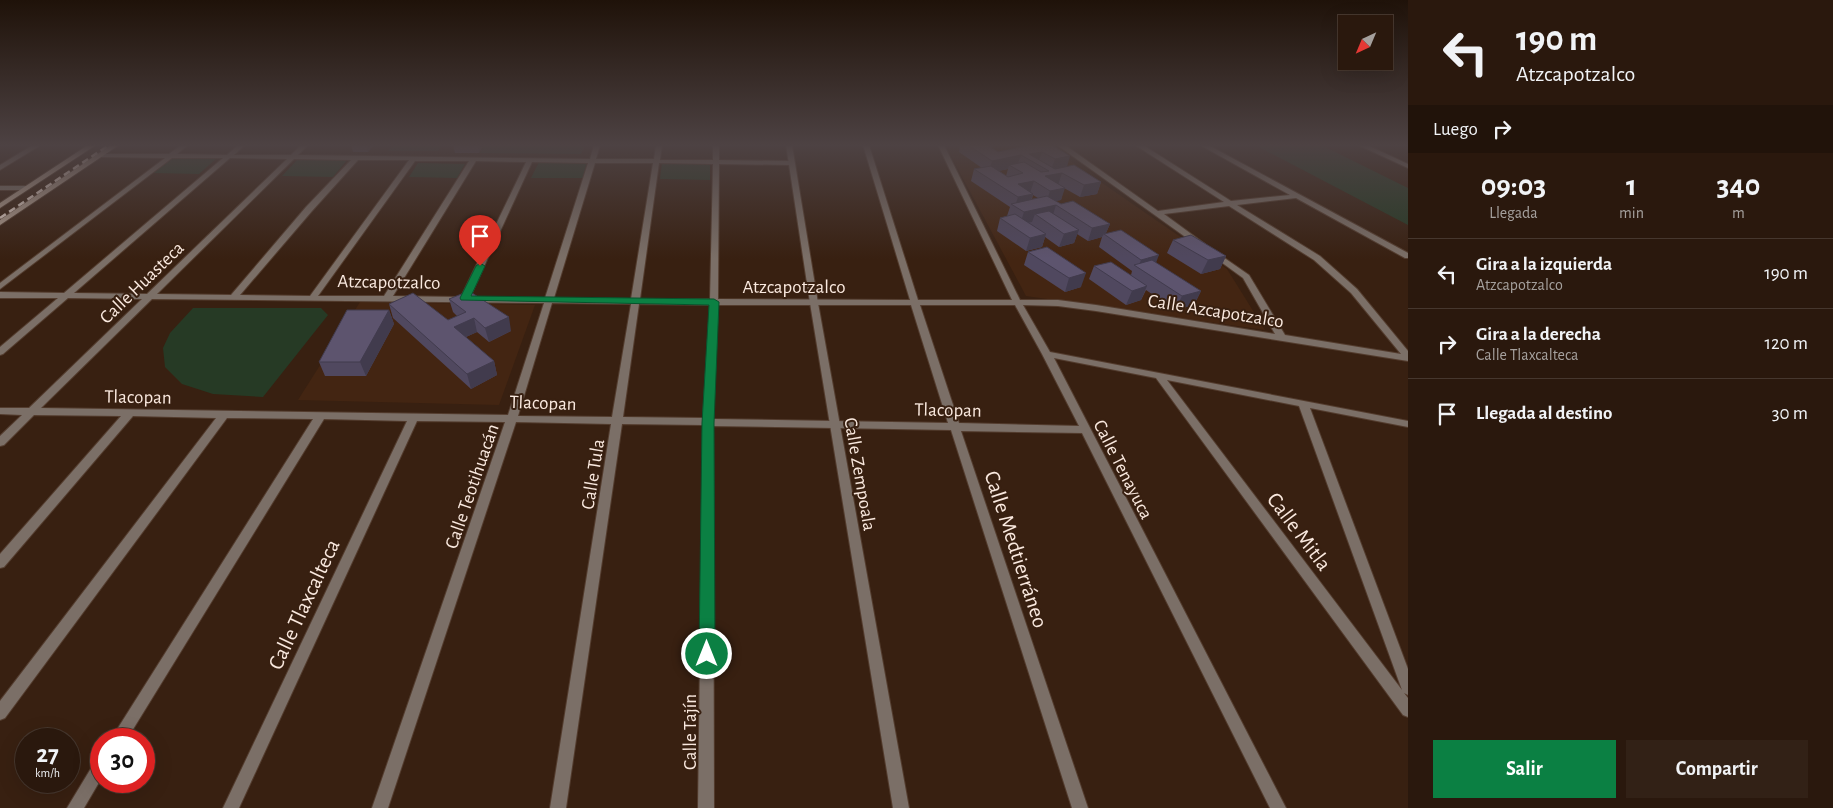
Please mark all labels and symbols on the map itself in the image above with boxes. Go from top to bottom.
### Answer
north arrow [1338,15,1392,70]
pin [459,215,501,266]
street label: Calle Huasteca [96,238,188,328]
street label: Atzcapotzalco [337,272,441,293]
street label: Atzcapotzalco [742,278,846,297]
street label: Calle Azcapotzalco [1146,291,1285,332]
street label: Tlacopan [104,387,172,408]
street label: Tlacopan [509,393,577,414]
street label: Tlacopan [914,400,982,421]
street label: Calle Zempoala [840,416,879,533]
street label: Calle Tenayuca [1090,417,1156,523]
street label: Calle Teotihuacán [442,422,503,551]
street label: Calle Tula [579,437,608,511]
street label: Calle Medtierráneo [980,468,1052,630]
street label: Calle Mitla [1263,488,1336,575]
street label: Calle Tlaxcalteca [264,536,344,673]
position arrow [680,627,732,679]
street label: Calle Tajín [681,694,700,770]
speed limit sign: 30 [90,728,155,793]

